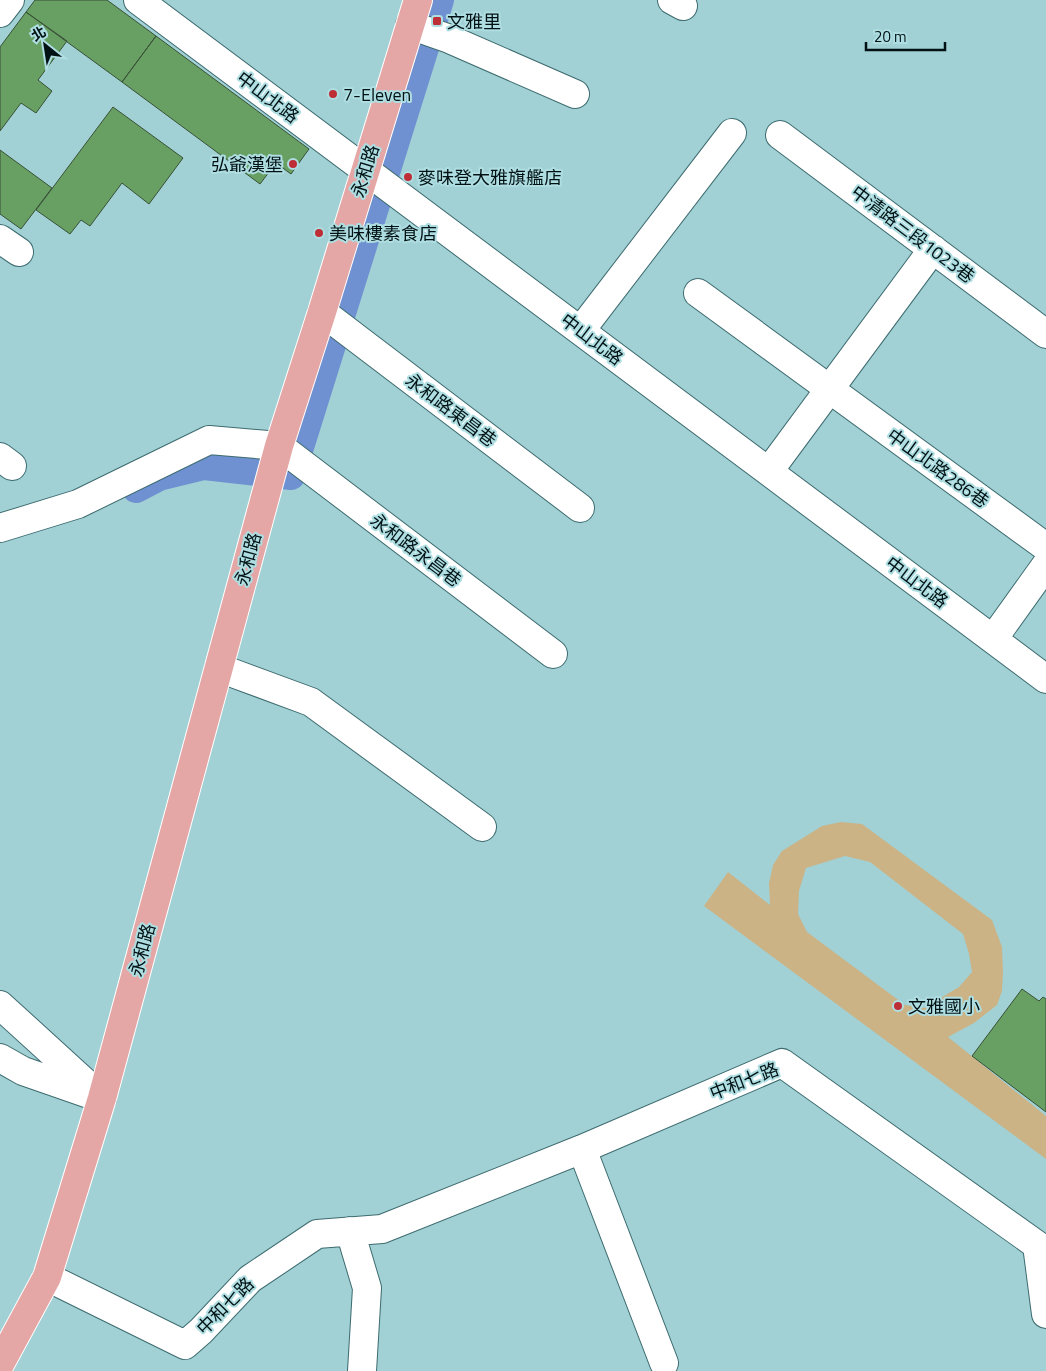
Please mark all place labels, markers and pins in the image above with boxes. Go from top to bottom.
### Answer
place label: 文雅里 [447,8,501,35]
marker: 文雅里 [431,15,443,27]
place label: 7-Eleven [343,81,411,108]
marker: 7-Eleven [327,88,339,100]
place label: 弘爺漢堡 [211,151,283,178]
marker: 弘爺漢堡 [287,158,299,170]
place label: 麥味登大雅旗艦店 [418,164,562,191]
marker: 麥味登大雅旗艦店 [402,171,414,183]
place label: 美味樓素食店 [329,220,437,247]
marker: 美味樓素食店 [313,227,325,239]
place label: 文雅國小 [908,993,980,1020]
marker: 文雅國小 [892,1000,904,1012]

